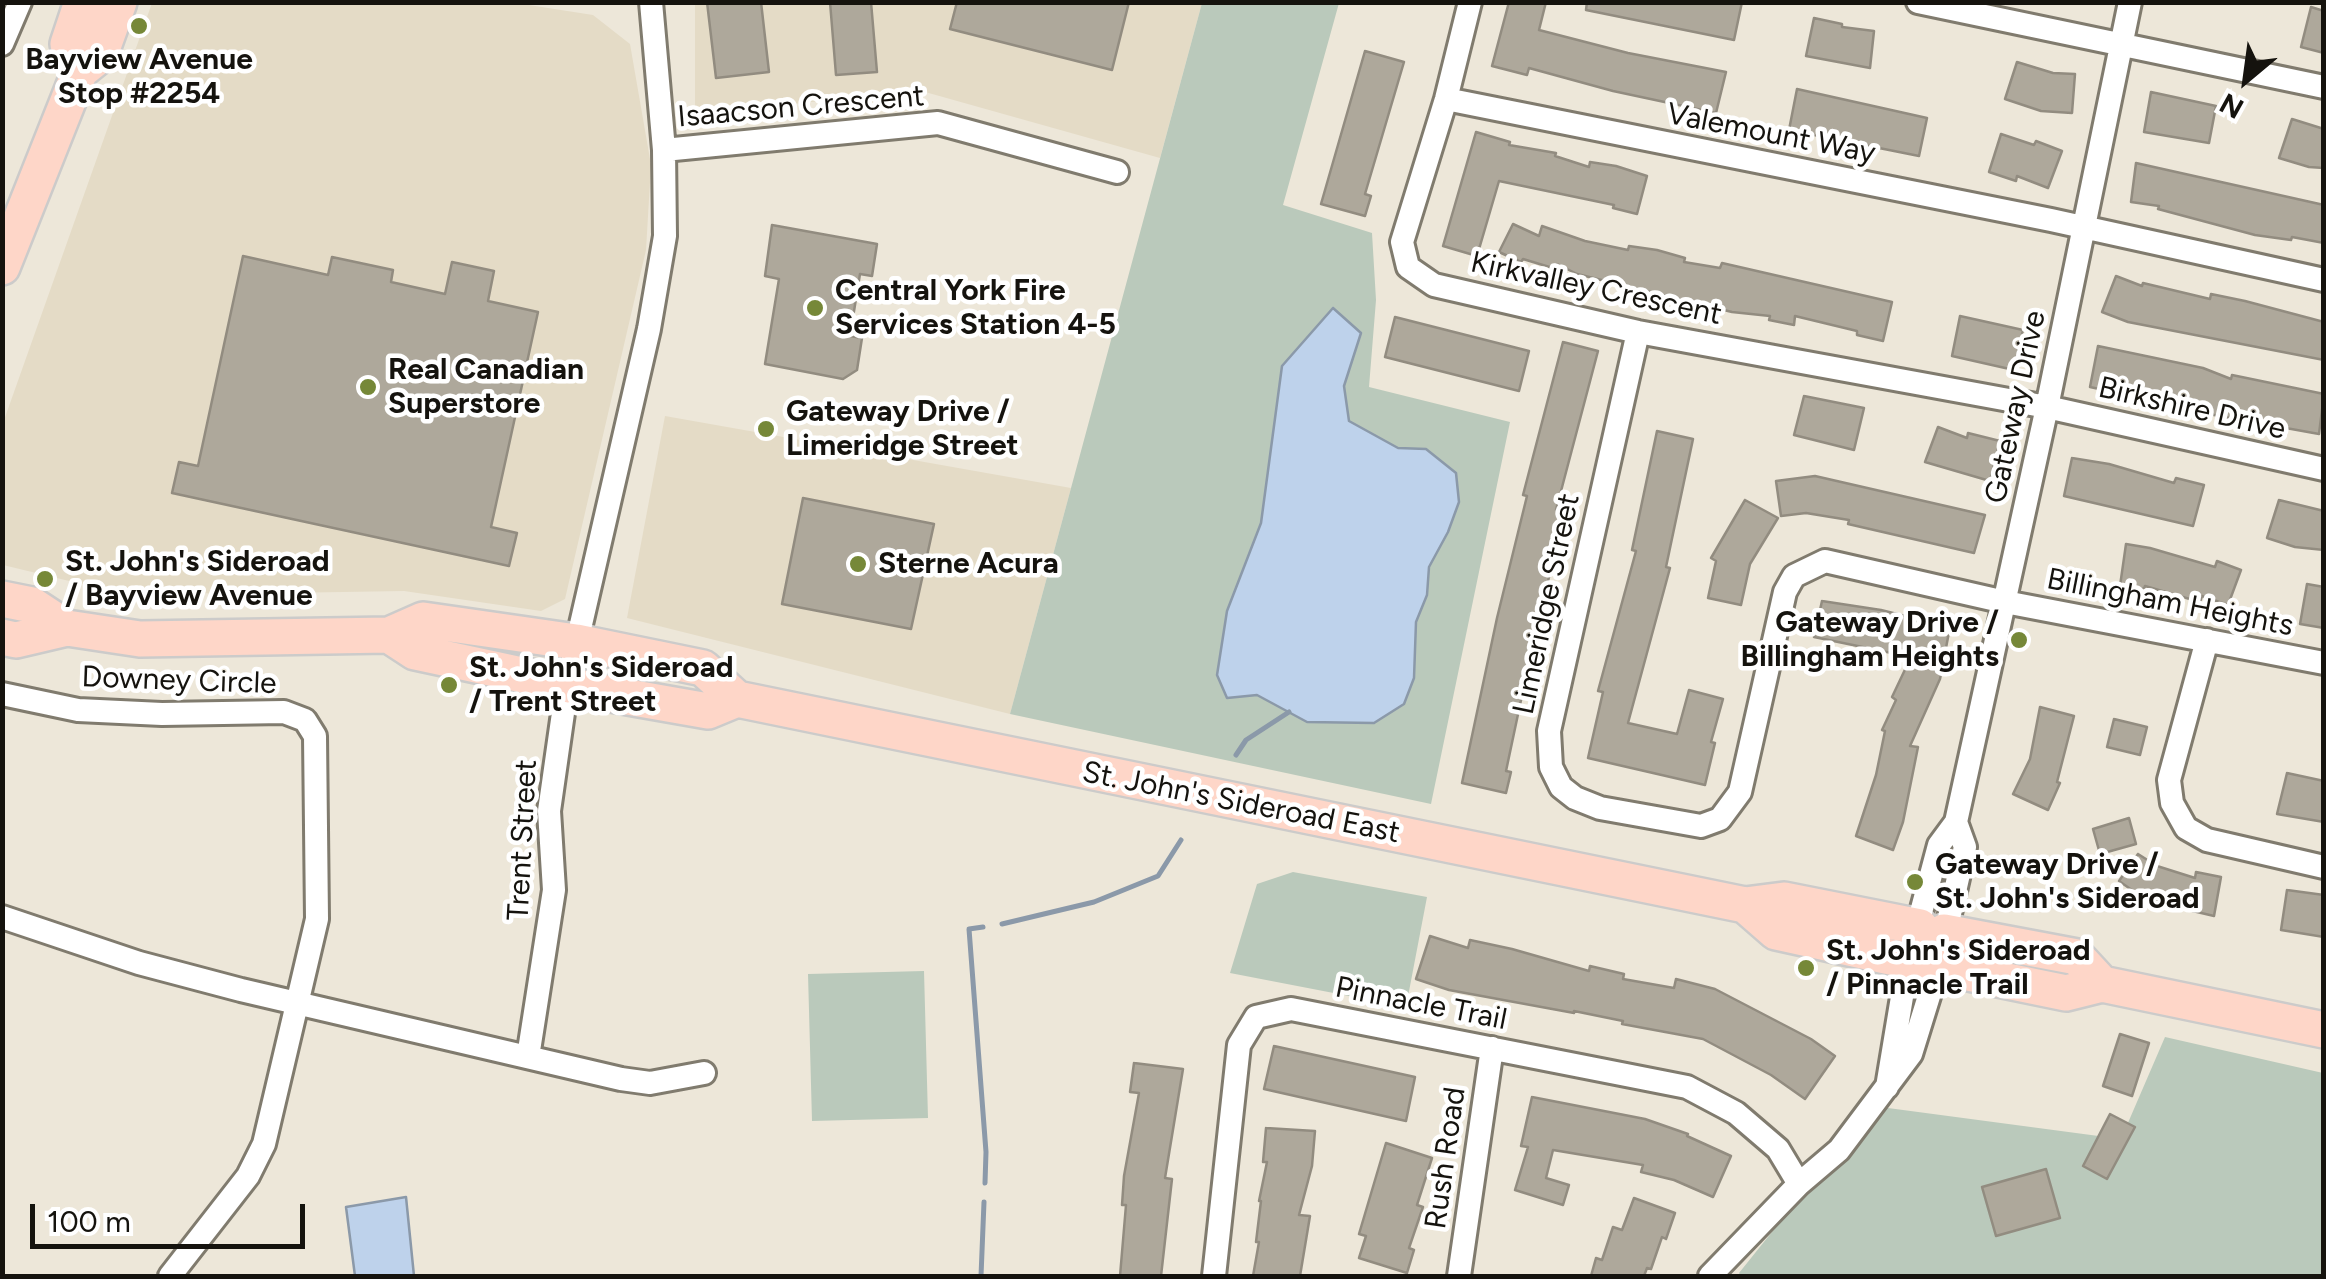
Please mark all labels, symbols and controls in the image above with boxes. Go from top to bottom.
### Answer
marker: Bayview Avenue Stop #2254 [128,15,150,37]
north arrow [2196,30,2296,130]
place label: Bayview Avenue Stop #2254 [25,42,253,112]
street label: Isaacson Crescent [676,78,926,136]
text: N [2214,86,2249,126]
street label: Valemount Way [1664,96,1878,172]
street label: Kirkvalley Crescent [1467,245,1725,333]
place label: Central York Fire Services Station 4-5 [835,273,1116,344]
marker: Central York Fire Services Station 4-5 [804,297,826,319]
street label: Gateway Drive [1978,307,2054,507]
place label: Real Canadian Superstore [388,352,584,422]
street label: Birkshire Drive [2095,370,2289,448]
marker: Real Canadian Superstore [357,376,379,398]
place label: Gateway Drive / Limeridge Street [786,394,1019,464]
marker: Gateway Drive / Limeridge Street [755,418,777,440]
street label: Limeridge Street [1506,490,1588,718]
place label: St. John's Sideroad / Bayview Avenue [65,544,330,614]
place label: Sterne Acura [878,546,1059,582]
marker: Sterne Acura [847,553,869,575]
street label: Billingham Heights [2044,561,2296,645]
marker: St. John's Sideroad / Bayview Avenue [34,568,56,590]
place label: Gateway Drive / Billingham Heights [1741,605,1999,676]
marker: Gateway Drive / Billingham Heights [2008,629,2030,651]
place label: St. John's Sideroad / Trent Street [469,650,734,720]
street label: Downey Circle [81,660,277,702]
marker: St. John's Sideroad / Trent Street [438,674,460,696]
street label: St. John's Sideroad East [1079,755,1403,851]
street label: Trent Street [501,759,545,921]
place label: Gateway Drive / St. John's Sideroad [1935,847,2200,918]
marker: Gateway Drive / St. John's Sideroad [1904,871,1926,893]
place label: St. John's Sideroad / Pinnacle Trail [1826,933,2091,1004]
marker: St. John's Sideroad / Pinnacle Trail [1795,957,1817,979]
street label: Pinnacle Trail [1332,970,1510,1038]
street label: Rush Road [1418,1085,1474,1231]
scale bar [35,1184,310,1246]
text: 100 m [47,1203,131,1240]

